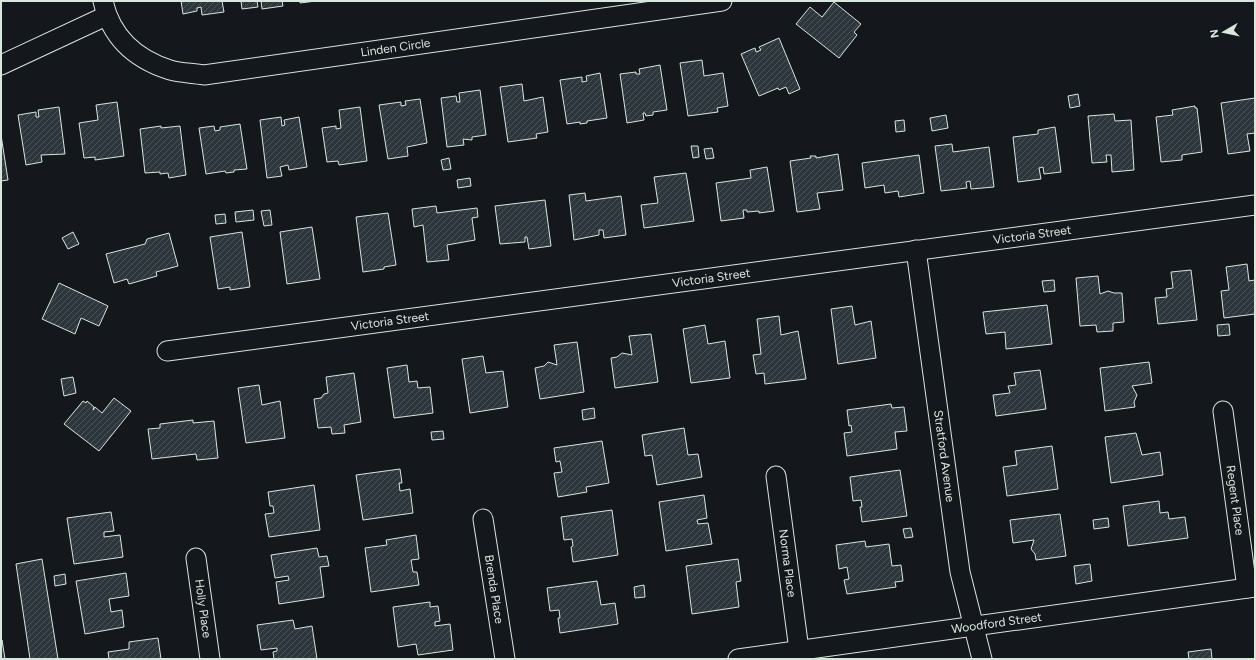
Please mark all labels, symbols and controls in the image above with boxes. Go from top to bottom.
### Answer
north arrow [1204,12,1244,52]
text: N [1208,28,1222,39]
street label: Linden Circle [360,36,432,60]
street label: Victoria Street [992,223,1073,247]
street label: Victoria Street [671,266,752,290]
street label: Victoria Street [350,309,430,333]
street label: Stratford Avenue [931,409,957,503]
street label: Regent Place [1223,464,1247,537]
street label: Norma Place [776,528,799,599]
street label: Brenda Place [482,554,506,625]
street label: Holly Place [192,578,214,639]
street label: Woodford Street [950,610,1043,636]

